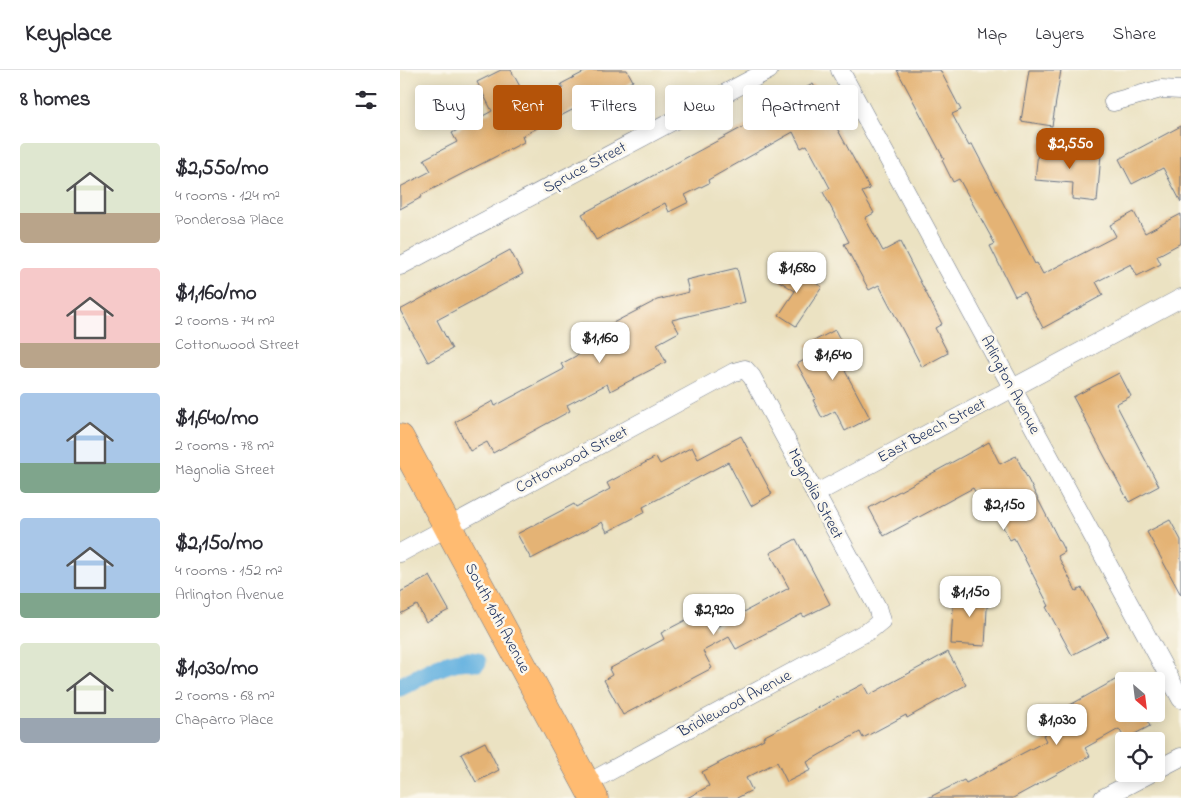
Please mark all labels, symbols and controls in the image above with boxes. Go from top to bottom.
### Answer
text: Keyplace [25,17,111,52]
text: Map [977,22,1007,48]
text: Layers [1035,22,1085,48]
text: Share [1113,22,1156,48]
text: 8 homes [20,85,90,115]
chip: Buy [415,85,483,130]
chip: Rent [493,85,562,130]
chip: Filters [572,85,655,130]
chip: New [665,85,733,130]
chip: Apartment [743,85,858,130]
icon: filters [352,86,380,114]
pin: $2,550 [1029,128,1111,170]
text: $2,550 [1047,132,1093,156]
street label: Spruce Street [539,136,632,200]
text: $2,550/mo [175,154,269,184]
icon: home [60,163,120,223]
text: 4 rooms · 124 m² [175,184,280,208]
text: Ponderosa Place [175,208,284,232]
pin: $1,680 [756,252,838,294]
text: $1,680 [778,256,816,280]
text: $1,160/mo [175,279,257,309]
icon: home [60,288,120,348]
text: 2 rooms · 74 m² [175,309,275,333]
pin: $1,160 [559,322,641,364]
text: $1,160 [582,326,618,350]
street label: Arlington Avenue [974,331,1047,439]
text: Cottonwood Street [175,333,299,357]
pin: $1,640 [792,338,874,381]
text: $1,640 [814,343,852,367]
street label: East Beech Street [873,392,991,470]
text: $1,640/mo [175,404,259,434]
icon: home [60,413,120,473]
street label: Cottonwood Street [511,420,633,500]
text: 2 rooms · 78 m² [175,434,274,458]
street label: Magnolia Street [781,444,849,544]
text: Magnolia Street [175,458,275,482]
pin: $2,150 [963,488,1045,531]
text: $2,150 [983,493,1025,517]
text: $2,150/mo [175,529,263,559]
icon: home [60,538,120,598]
text: 4 rooms · 152 m² [175,559,283,583]
street label: South 10th Avenue [458,559,537,678]
pin: $1,150 [929,576,1011,618]
text: $1,150 [951,580,989,604]
text: Arlington Avenue [175,583,284,607]
pin: $2,920 [673,594,755,636]
text: $2,920 [694,598,734,622]
text: $1,030/mo [175,654,259,684]
icon: home [60,663,120,723]
street label: Bridlewood Avenue [673,664,797,744]
north arrow [1115,672,1165,722]
map controls [1115,672,1165,782]
text: 2 rooms · 68 m² [175,684,275,708]
pin: $1,030 [1016,704,1098,746]
text: Chaparro Place [175,708,274,732]
text: $1,030 [1038,708,1076,732]
button: locate [1115,732,1165,782]

